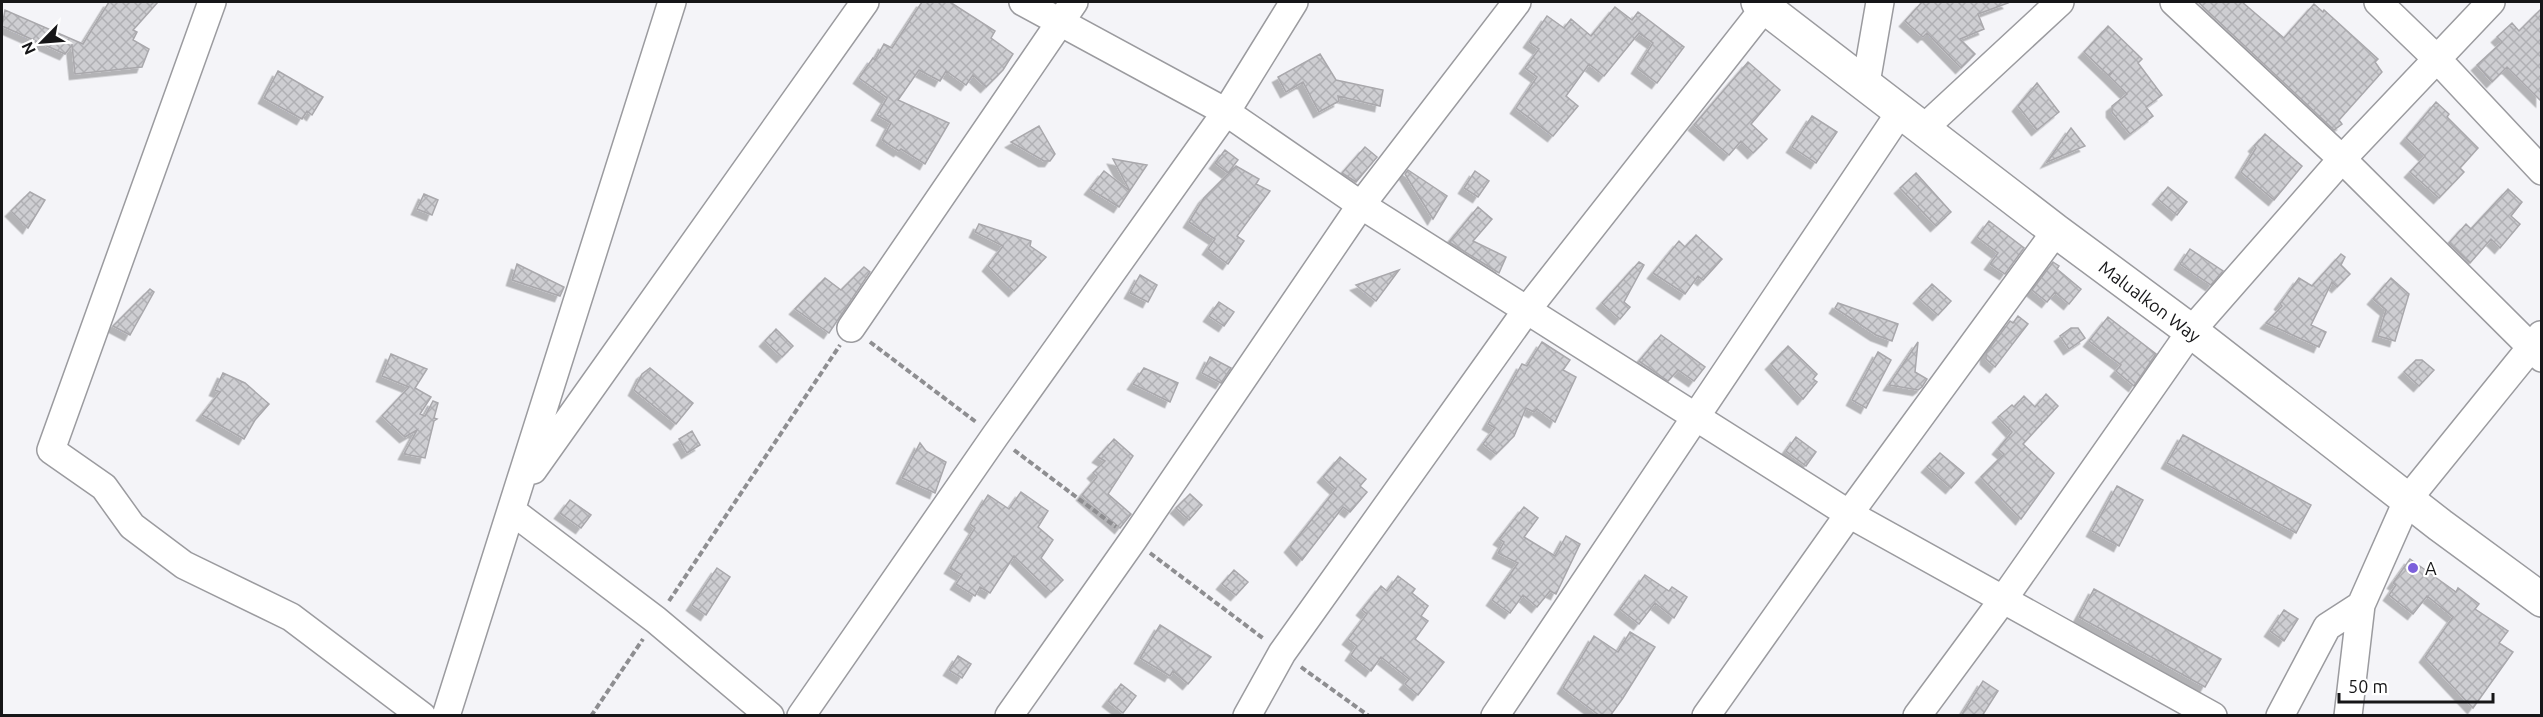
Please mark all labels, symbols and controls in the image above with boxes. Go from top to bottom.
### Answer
north arrow [12,12,72,72]
text: N [18,39,39,58]
street label: Malualkon Way [2095,256,2205,346]
place label: A [2425,558,2437,578]
marker: A [2406,561,2420,575]
scale bar [2339,666,2494,704]
text: 50 m [2348,676,2388,696]

